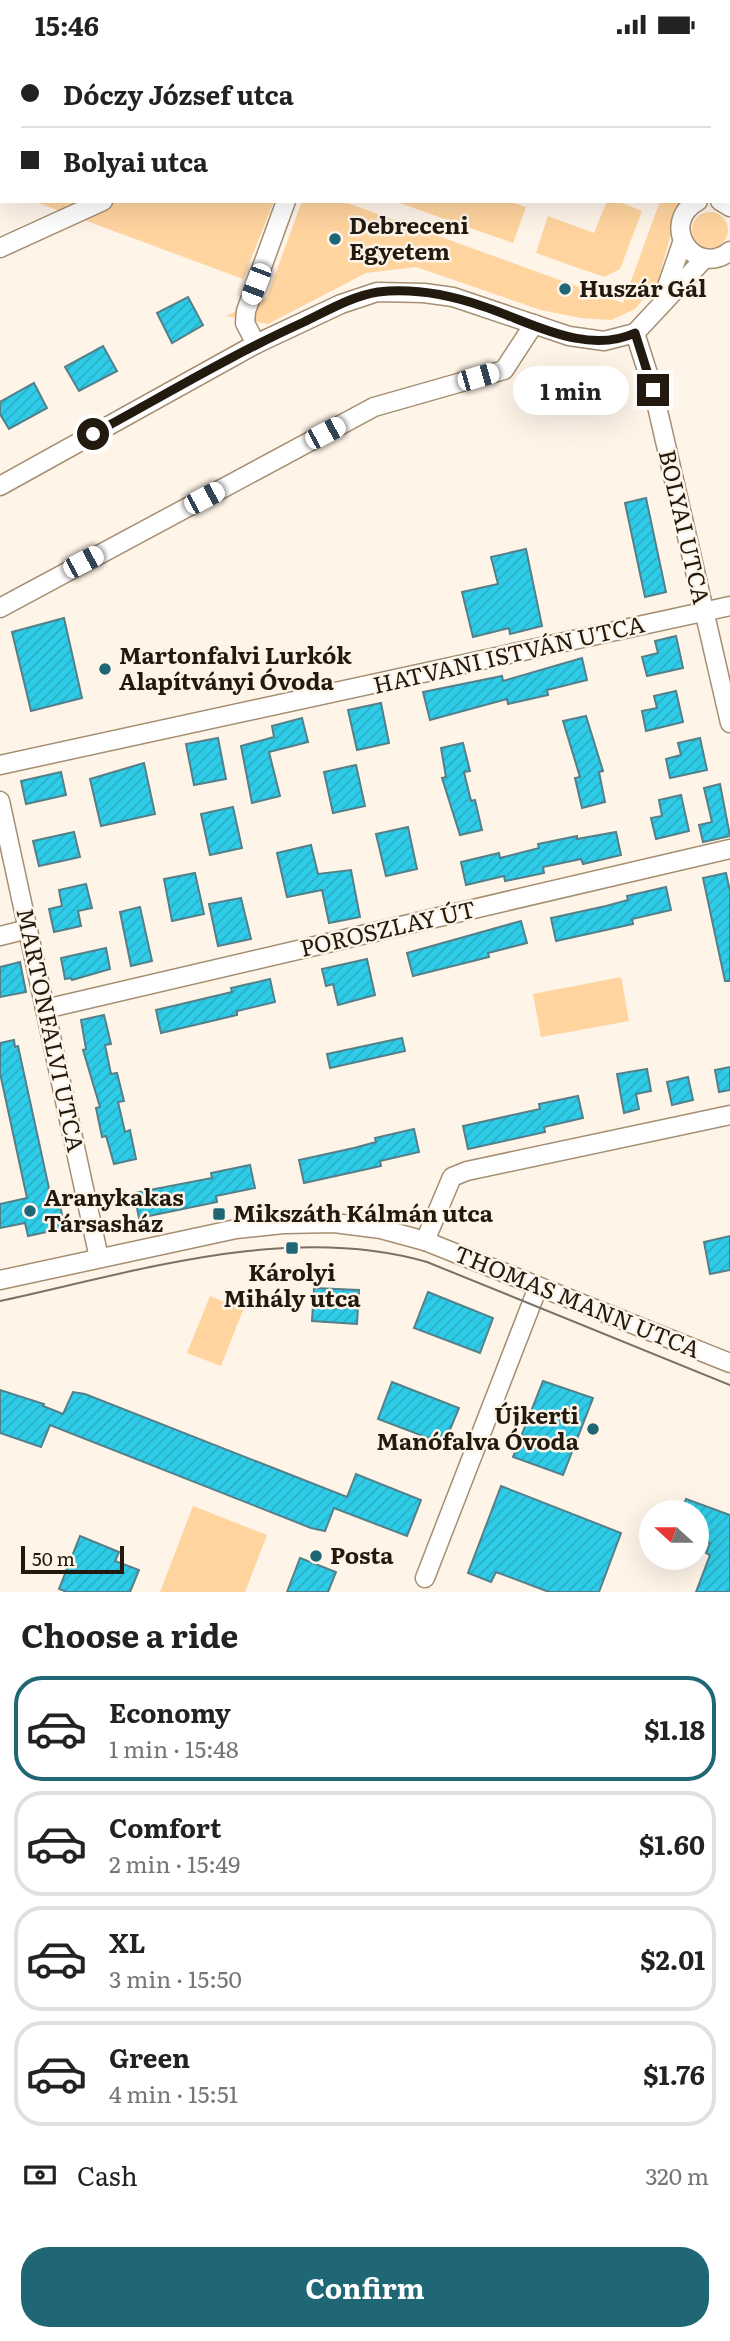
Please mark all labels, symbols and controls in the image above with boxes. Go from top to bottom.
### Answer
text: 15:46 [35,5,99,44]
text: Dóczy József utca [63,74,294,113]
text: Bolyai utca [63,141,208,180]
place label: Debreceni Egyetem [349,207,469,267]
marker: Debreceni Egyetem [327,231,343,247]
car [239,261,274,307]
place label: Huszár Gál [579,270,707,304]
marker: Huszár Gál [557,281,573,297]
car [455,361,502,393]
callout: 1 min [513,365,628,415]
text: 1 min [540,373,602,407]
route end [637,374,669,406]
car [302,414,349,452]
route start [77,418,109,450]
street label: BOLYAI UTCA [652,446,720,607]
car [181,479,228,517]
car [60,543,107,581]
street label: HATVANI ISTVÁN UTCA [370,605,648,701]
place label: Martonfalvi Lurkók Alapítványi Óvoda [119,637,352,697]
marker: Martonfalvi Lurkók Alapítványi Óvoda [97,661,113,677]
street label: POROSZLAY ÚT [296,890,479,964]
street label: MARTONFALVI UTCA [9,905,94,1155]
place label: Aranykakas Társasház [44,1179,184,1239]
place label: Mikszáth Kálmán utca [233,1195,494,1229]
marker: Aranykakas Társasház [22,1203,38,1219]
marker: Mikszáth Kálmán utca [211,1206,227,1222]
street label: THOMAS MANN UTCA [450,1235,706,1365]
marker: Károlyi Mihály utca [284,1240,300,1256]
place label: Károlyi Mihály utca [223,1254,361,1314]
place label: Újkerti Manófalva Óvoda [377,1397,580,1457]
marker: Újkerti Manófalva Óvoda [585,1421,601,1437]
north arrow [639,1500,709,1570]
map controls [639,1500,709,1570]
place label: Posta [330,1537,394,1571]
scale bar [21,1543,124,1575]
text: 50 m [32,1544,75,1572]
marker: Posta [308,1548,324,1564]
text: Choose a ride [21,1610,238,1658]
text: Economy [109,1692,231,1731]
icon: car [25,1697,88,1760]
text: $1.18 [644,1709,705,1748]
text: 1 min · 15:48 [109,1731,239,1765]
text: Comfort [109,1807,221,1846]
icon: car [25,1812,88,1875]
text: $1.60 [639,1824,705,1863]
text: 2 min · 15:49 [109,1846,240,1880]
text: XL [109,1922,146,1961]
icon: car [25,1927,88,1990]
text: $2.01 [640,1939,705,1978]
text: 3 min · 15:50 [109,1961,242,1995]
text: Green [109,2037,190,2076]
icon: car [25,2042,88,2105]
text: $1.76 [643,2054,705,2093]
text: 4 min · 15:51 [109,2076,238,2110]
text: Cash [77,2155,138,2194]
icon: cash [21,2156,59,2194]
text: 320 m [645,2158,709,2192]
button: Confirm [21,2247,709,2327]

